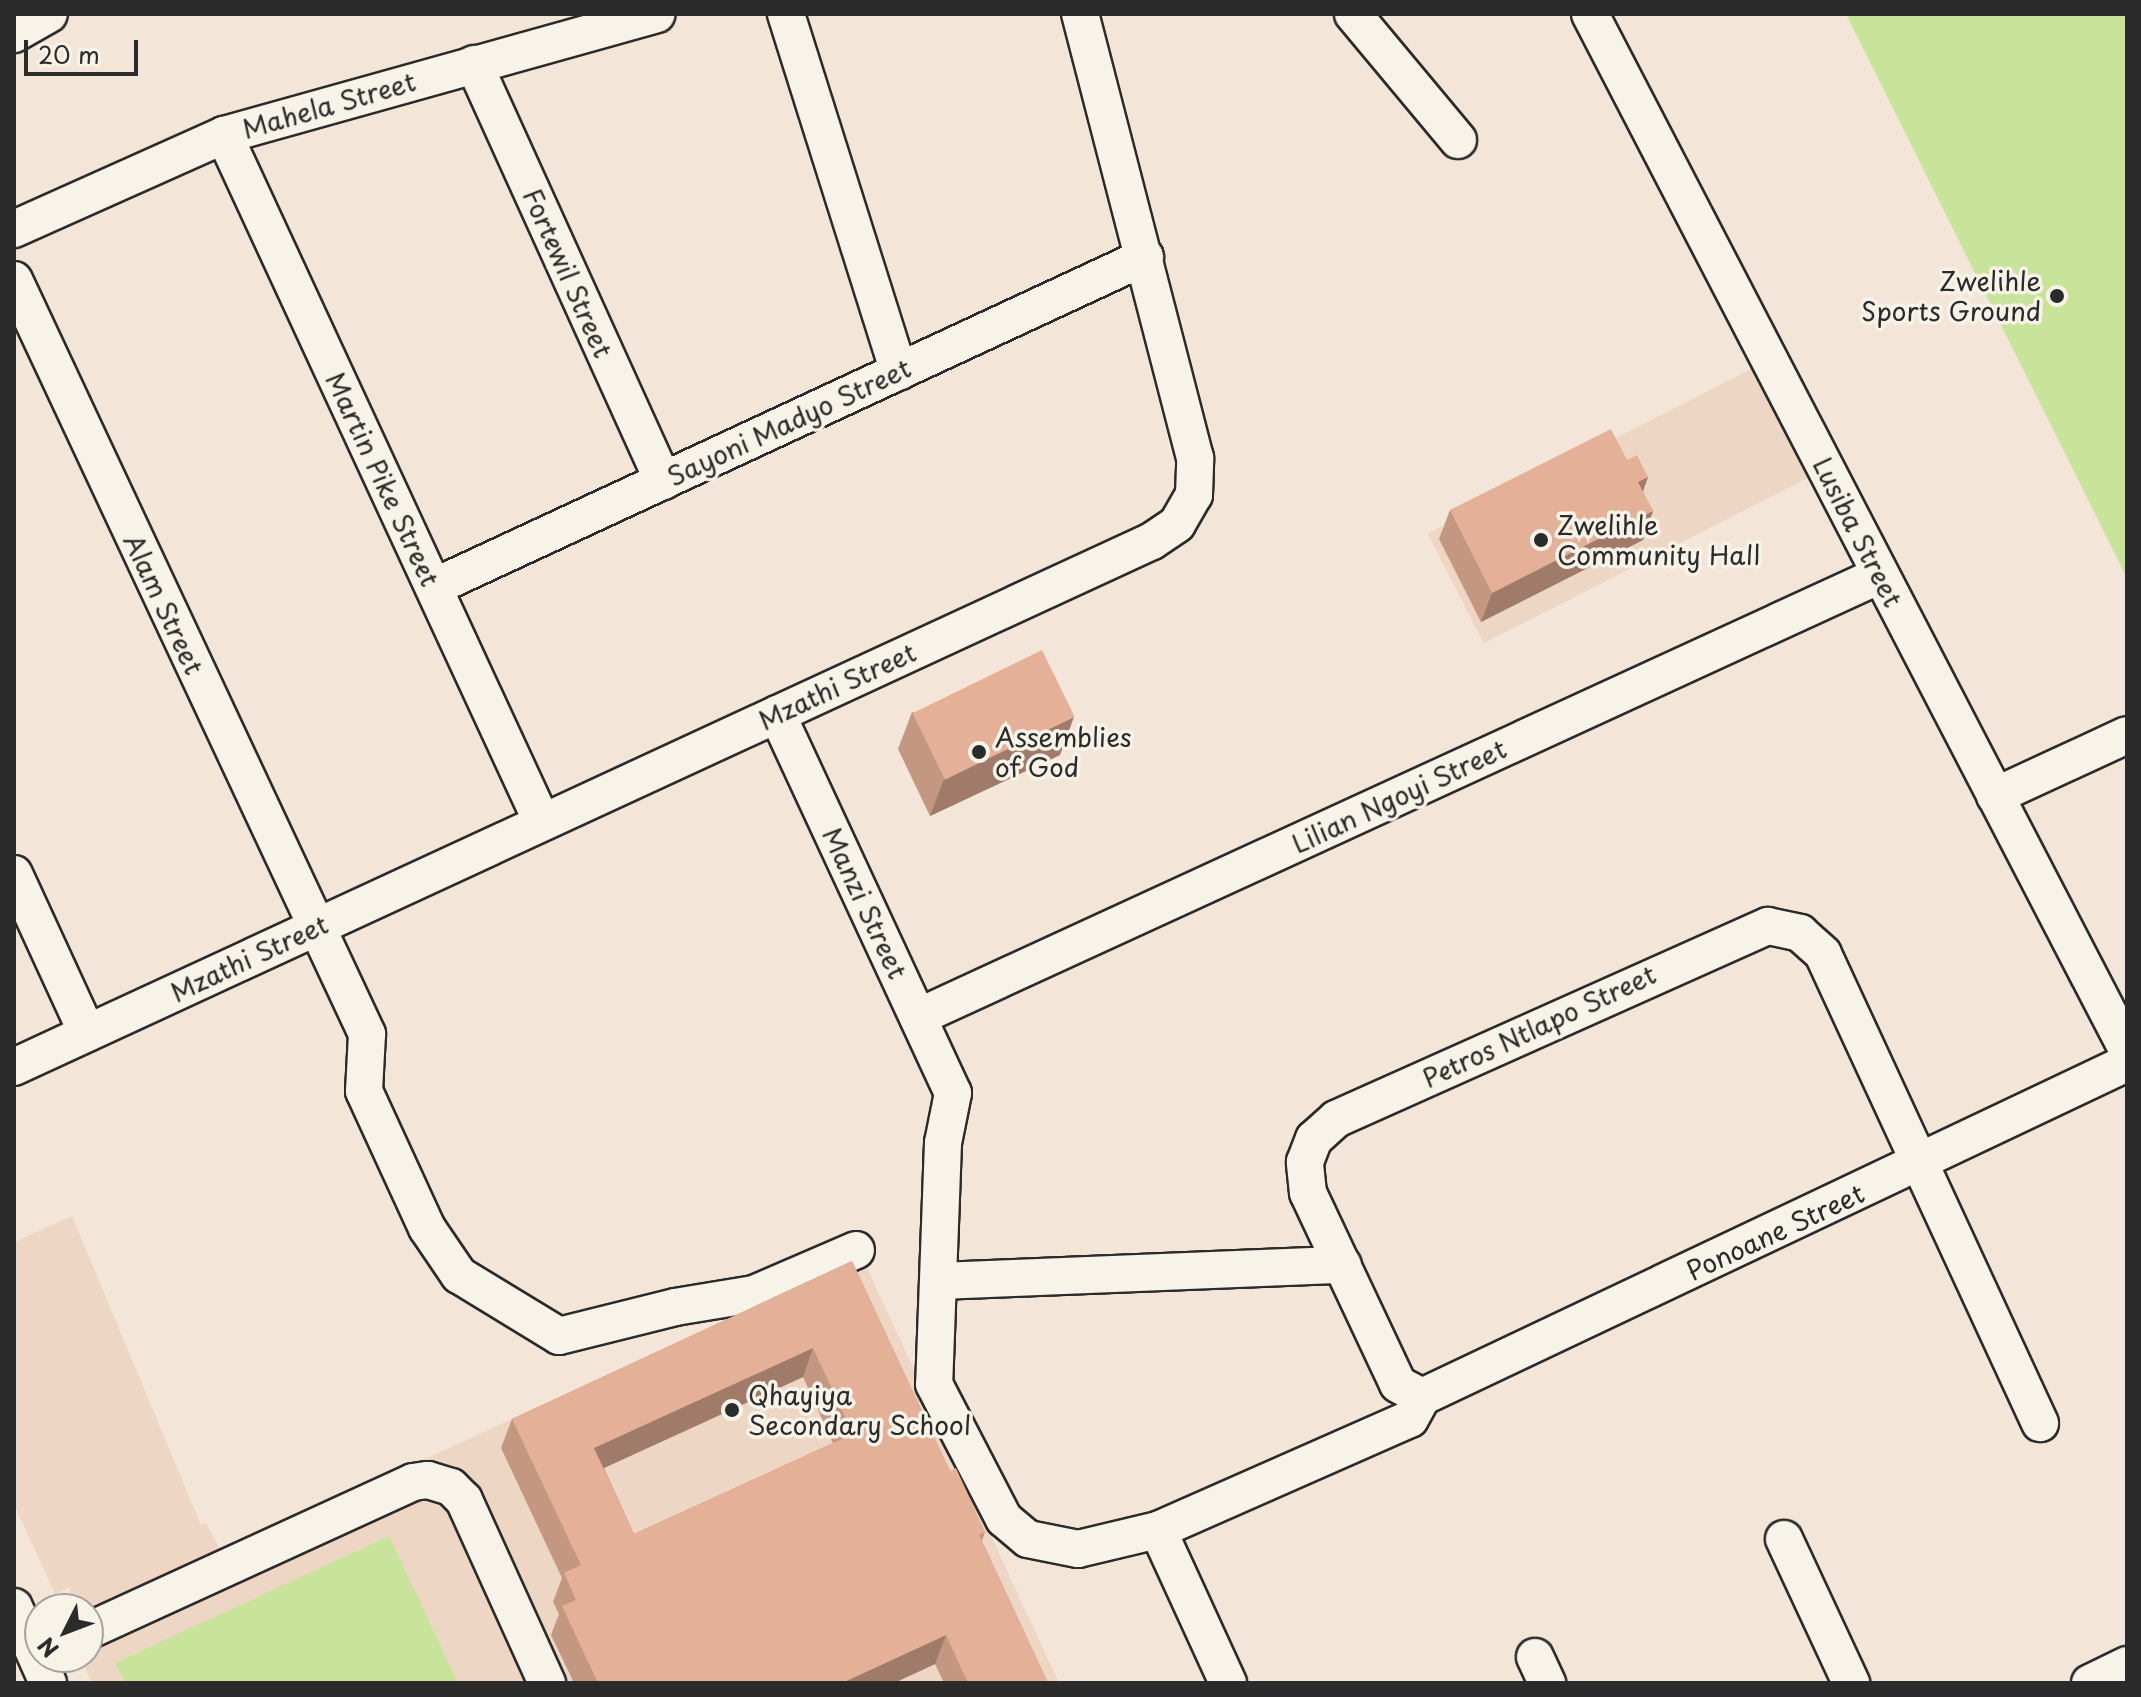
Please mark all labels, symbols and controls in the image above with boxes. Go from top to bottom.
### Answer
scale bar [28,24,142,74]
text: 20 m [38,36,100,72]
street label: Mahela Street [239,65,419,145]
street label: Fortewil Street [516,183,620,363]
place label: Zwelihle Sports Ground [1860,265,2041,326]
marker: Zwelihle Sports Ground [2048,287,2066,305]
street label: Sayoni Madyo Street [662,352,916,492]
street label: Martin Pike Street [320,367,446,591]
street label: Lusiba Street [1807,451,1909,613]
place label: Zwelihle Community Hall [1557,509,1761,570]
street label: Alam Street [118,528,210,680]
marker: Zwelihle Community Hall [1532,531,1550,549]
street label: Mzathi Street [753,636,921,736]
place label: Assemblies of God [995,721,1132,782]
street label: Lilian Ngoyi Street [1287,732,1511,860]
marker: Assemblies of God [970,743,988,761]
street label: Manzi Street [817,823,913,983]
street label: Mzathi Street [165,908,333,1008]
street label: Petros Ntlapo Street [1417,958,1661,1094]
street label: Ponoane Street [1681,1177,1869,1287]
place label: Qhayiya Secondary School [748,1379,971,1440]
marker: Qhayiya Secondary School [723,1401,741,1419]
north arrow [24,1593,104,1673]
text: N [29,1631,65,1666]

